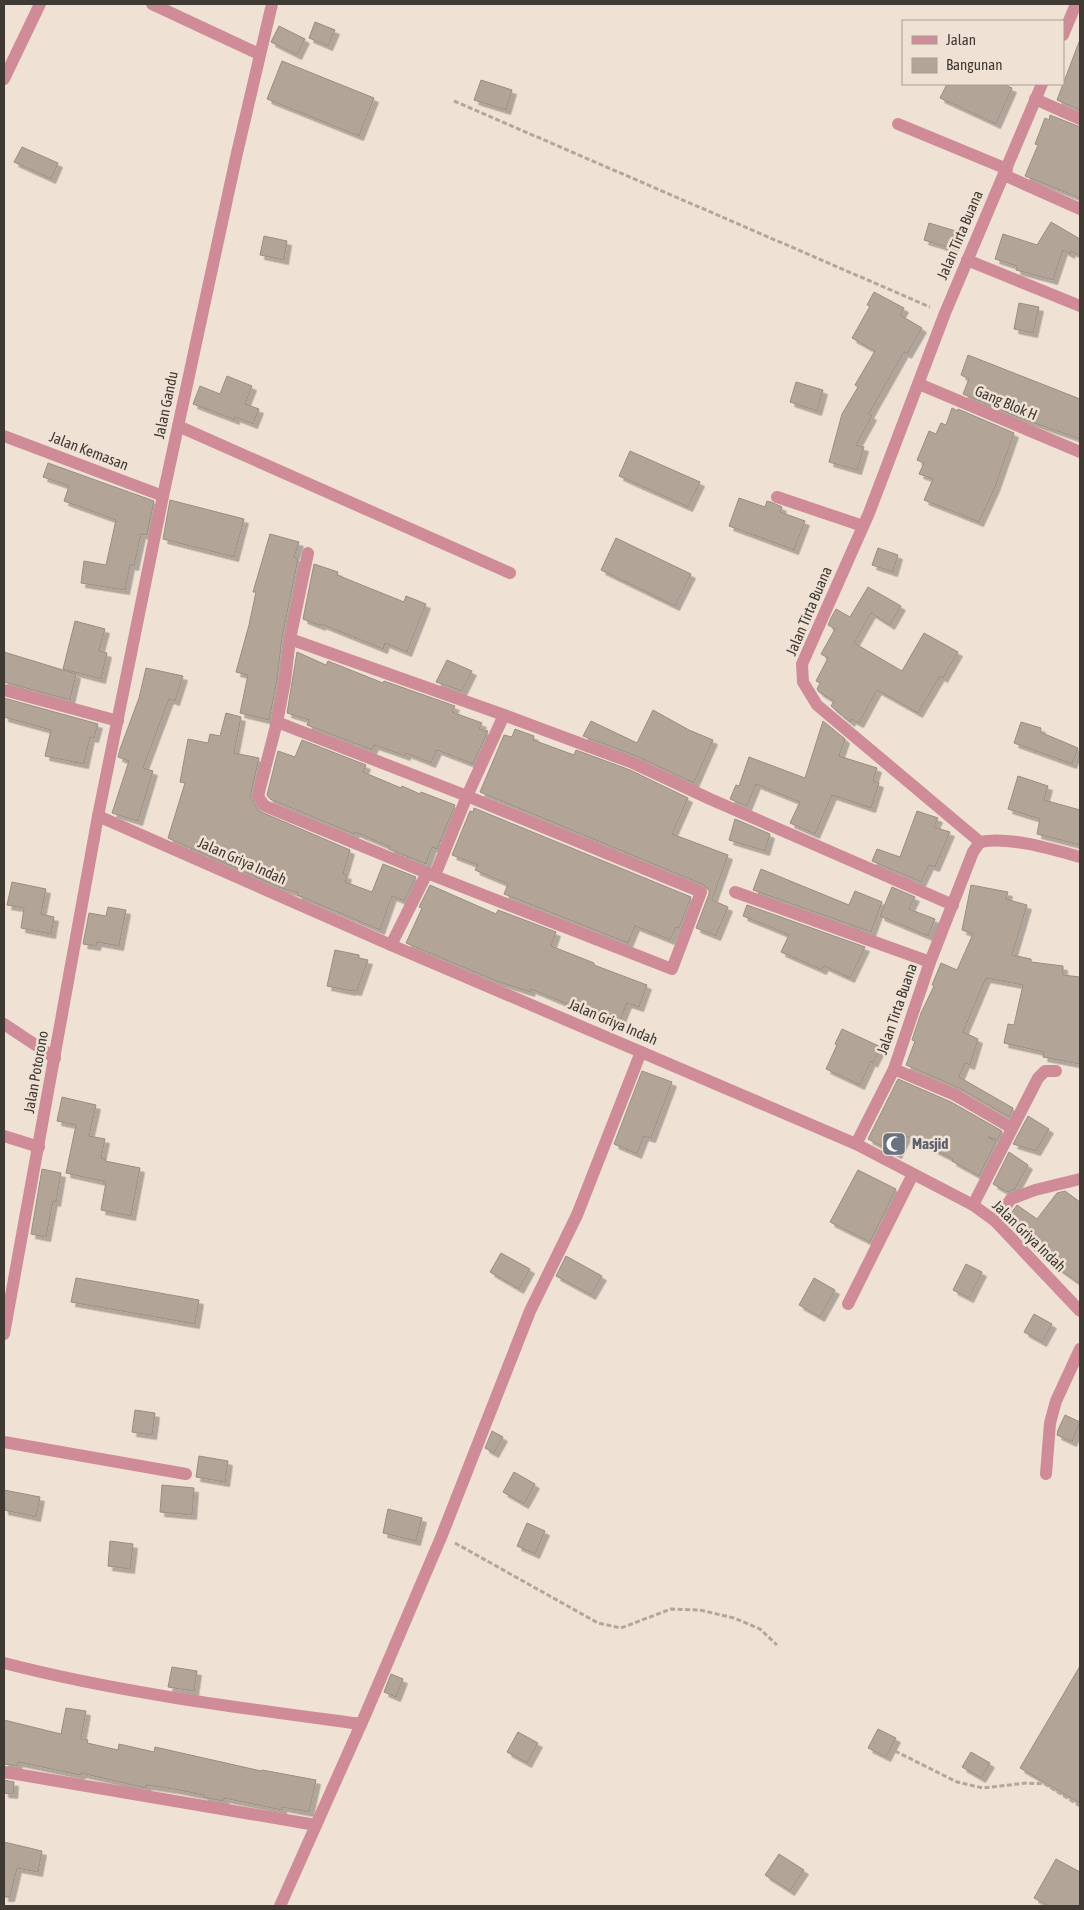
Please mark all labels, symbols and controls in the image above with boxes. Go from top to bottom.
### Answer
legend [902,20,1064,85]
text: Jalan [946,31,976,48]
text: Bangunan [946,56,1003,73]
street label: Jalan Tirta Buana [933,188,986,282]
street label: Jalan Gandu [150,370,181,440]
street label: Gang Blok H [972,382,1040,423]
street label: Jalan Kemasan [47,428,131,473]
street label: Jalan Tirta Buana [782,564,835,658]
street label: Jalan Griya Indah [195,833,289,888]
street label: Jalan Tirta Buana [873,961,920,1057]
street label: Jalan Griya Indah [566,995,660,1048]
street label: Jalan Potorono [20,1029,51,1114]
mosque icon: Masjid [881,1131,907,1157]
place label: Masjid [912,1135,948,1152]
street label: Jalan Griya Indah [989,1196,1070,1275]

